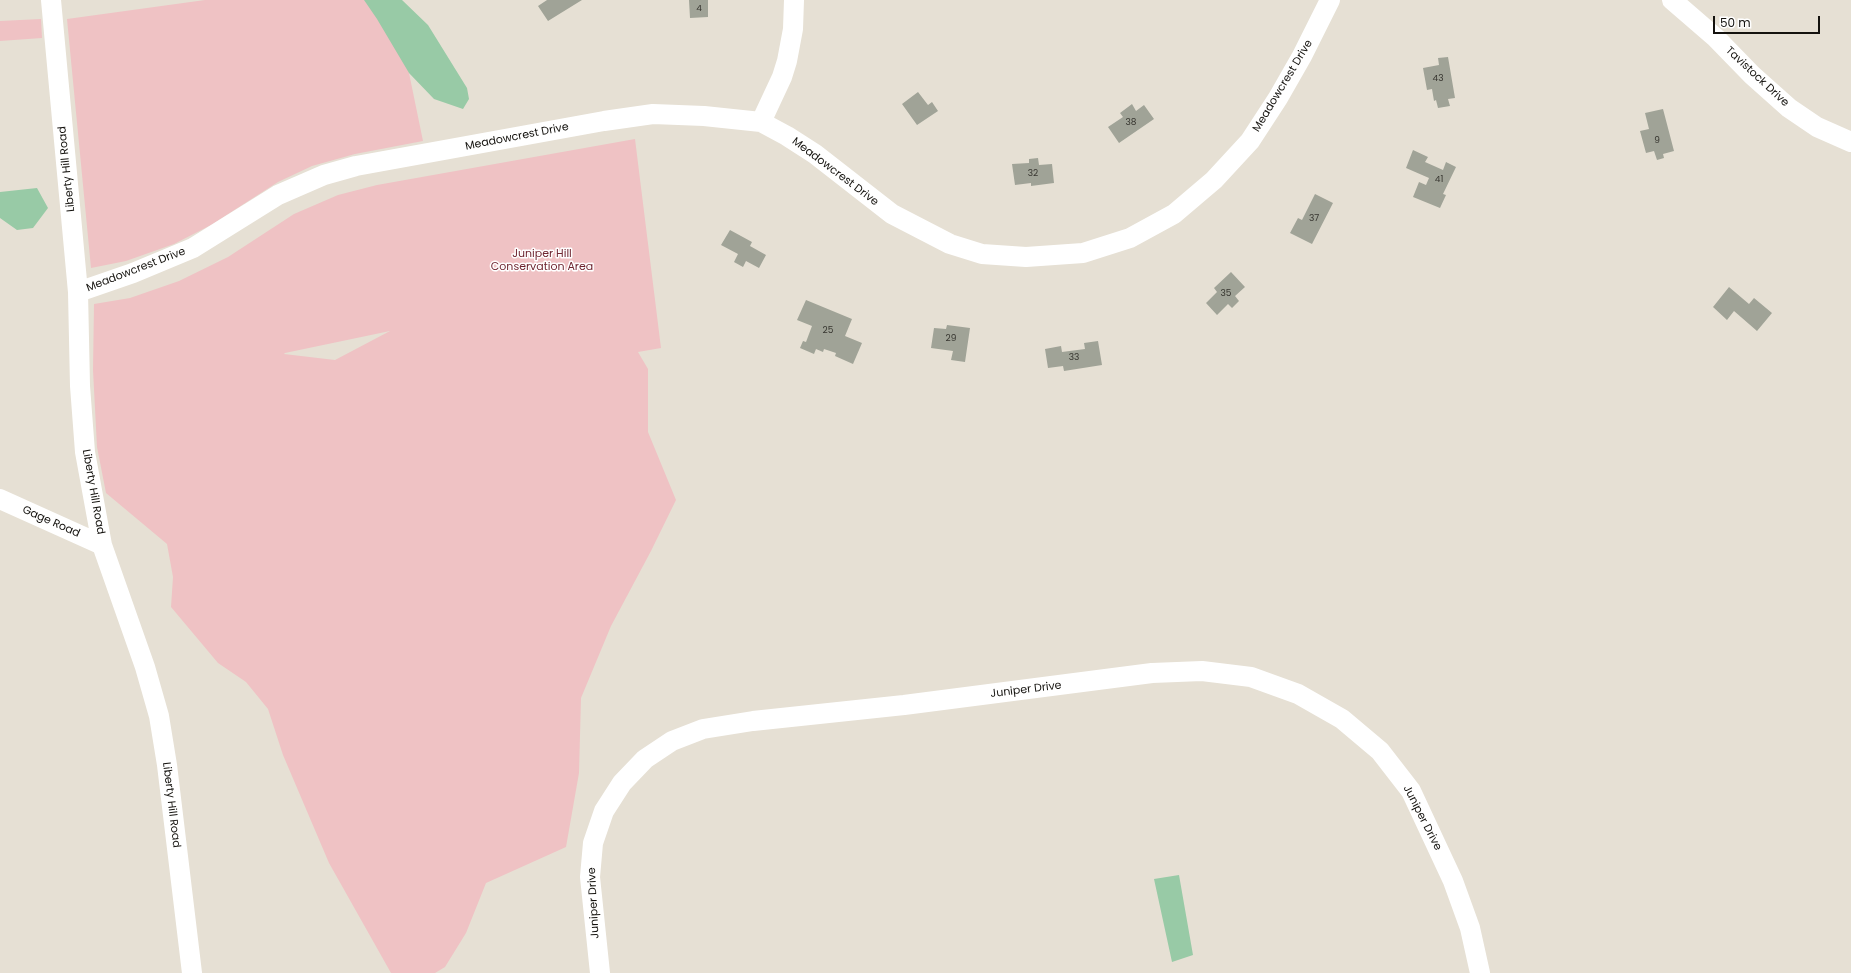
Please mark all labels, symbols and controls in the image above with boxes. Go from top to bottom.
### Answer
house number: 4 [696,4,702,14]
scale bar [1715,8,1822,34]
text: 50 m [1720,14,1751,31]
street label: Meadowcrest Drive [1250,38,1316,134]
street label: Tavistock Drive [1723,44,1791,110]
house number: 43 [1433,74,1443,84]
house number: 38 [1126,118,1136,128]
street label: Meadowcrest Drive [464,120,570,154]
street label: Liberty Hill Road [56,125,78,213]
street label: Meadowcrest Drive [789,135,881,209]
house number: 9 [1654,136,1660,146]
house number: 32 [1028,169,1038,179]
house number: 41 [1435,175,1443,185]
house number: 37 [1309,214,1319,224]
street label: Meadowcrest Drive [85,245,187,295]
park label: Juniper Hill Conservation Area [491,247,593,273]
house number: 35 [1221,289,1231,299]
house number: 25 [823,326,833,336]
house number: 29 [946,334,956,344]
house number: 33 [1069,353,1079,363]
street label: Liberty Hill Road [79,448,107,536]
street label: Gage Road [20,503,82,541]
street label: Juniper Drive [990,679,1062,701]
street label: Liberty Hill Road [159,761,183,849]
street label: Juniper Drive [1400,783,1444,853]
street label: Juniper Drive [586,867,602,939]

